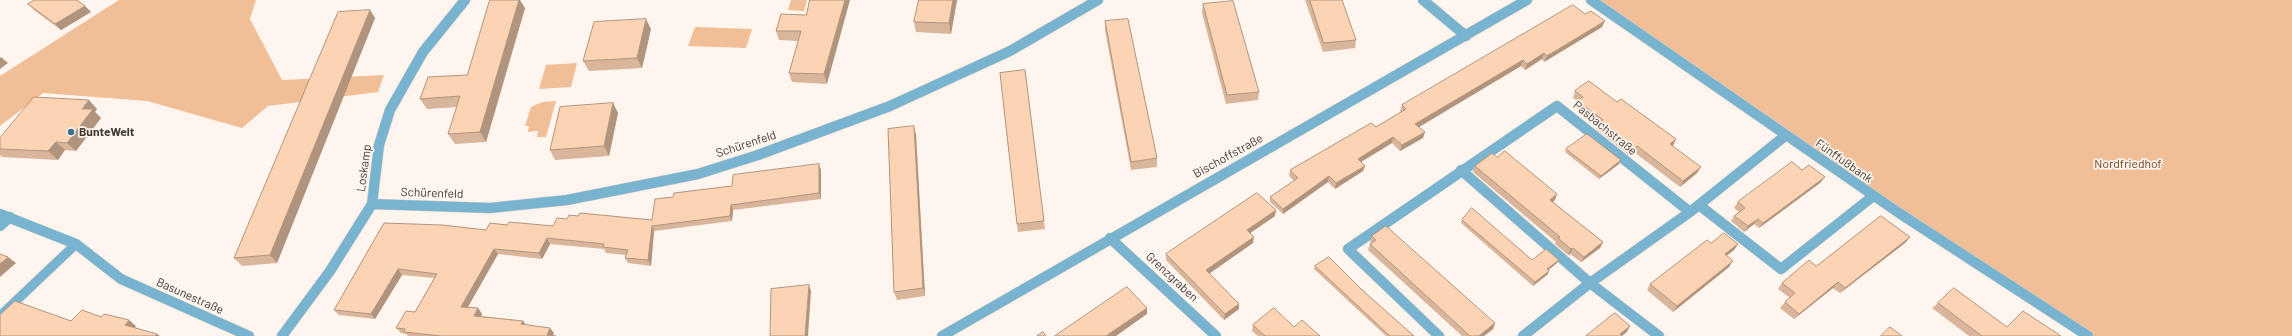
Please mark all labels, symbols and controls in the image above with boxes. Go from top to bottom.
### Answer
street label: Pasbachstraße [1570,98,1640,158]
place label: BunteWelt [79,125,134,139]
marker: BunteWelt [66,127,76,137]
street label: Schürenfeld [714,127,778,161]
street label: Bischoffstraße [1191,131,1265,181]
street label: Fünffußbank [1813,136,1875,186]
street label: Loskamp [354,143,374,193]
park label: Nordfriedhof [2094,157,2162,171]
street label: Schürenfeld [400,185,464,201]
street label: Grenzgraben [1143,249,1201,305]
street label: Basunestraße [154,275,226,317]

